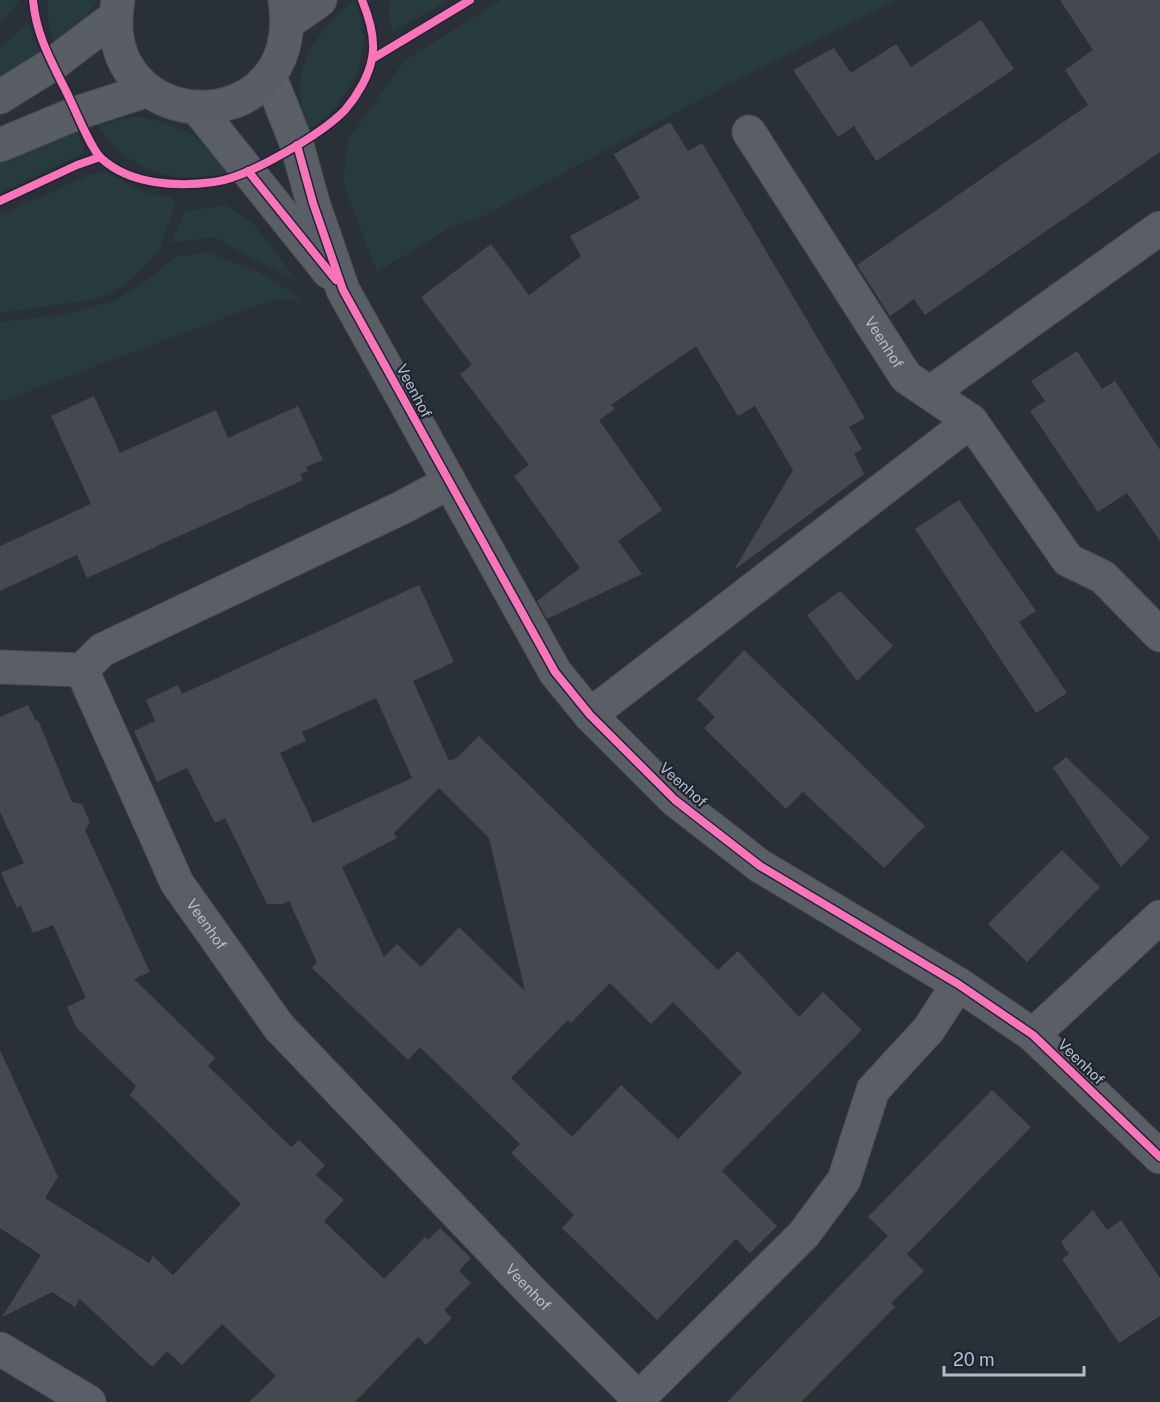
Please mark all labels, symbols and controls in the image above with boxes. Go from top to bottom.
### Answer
street label: Veenhof [862,313,907,371]
street label: Veenhof [393,361,436,420]
street label: Veenhof [656,759,711,810]
street label: Veenhof [183,896,230,953]
street label: Veenhof [1055,1035,1108,1088]
street label: Veenhof [502,1260,555,1314]
scale bar [944,1339,1084,1377]
text: 20 m [953,1349,995,1370]

